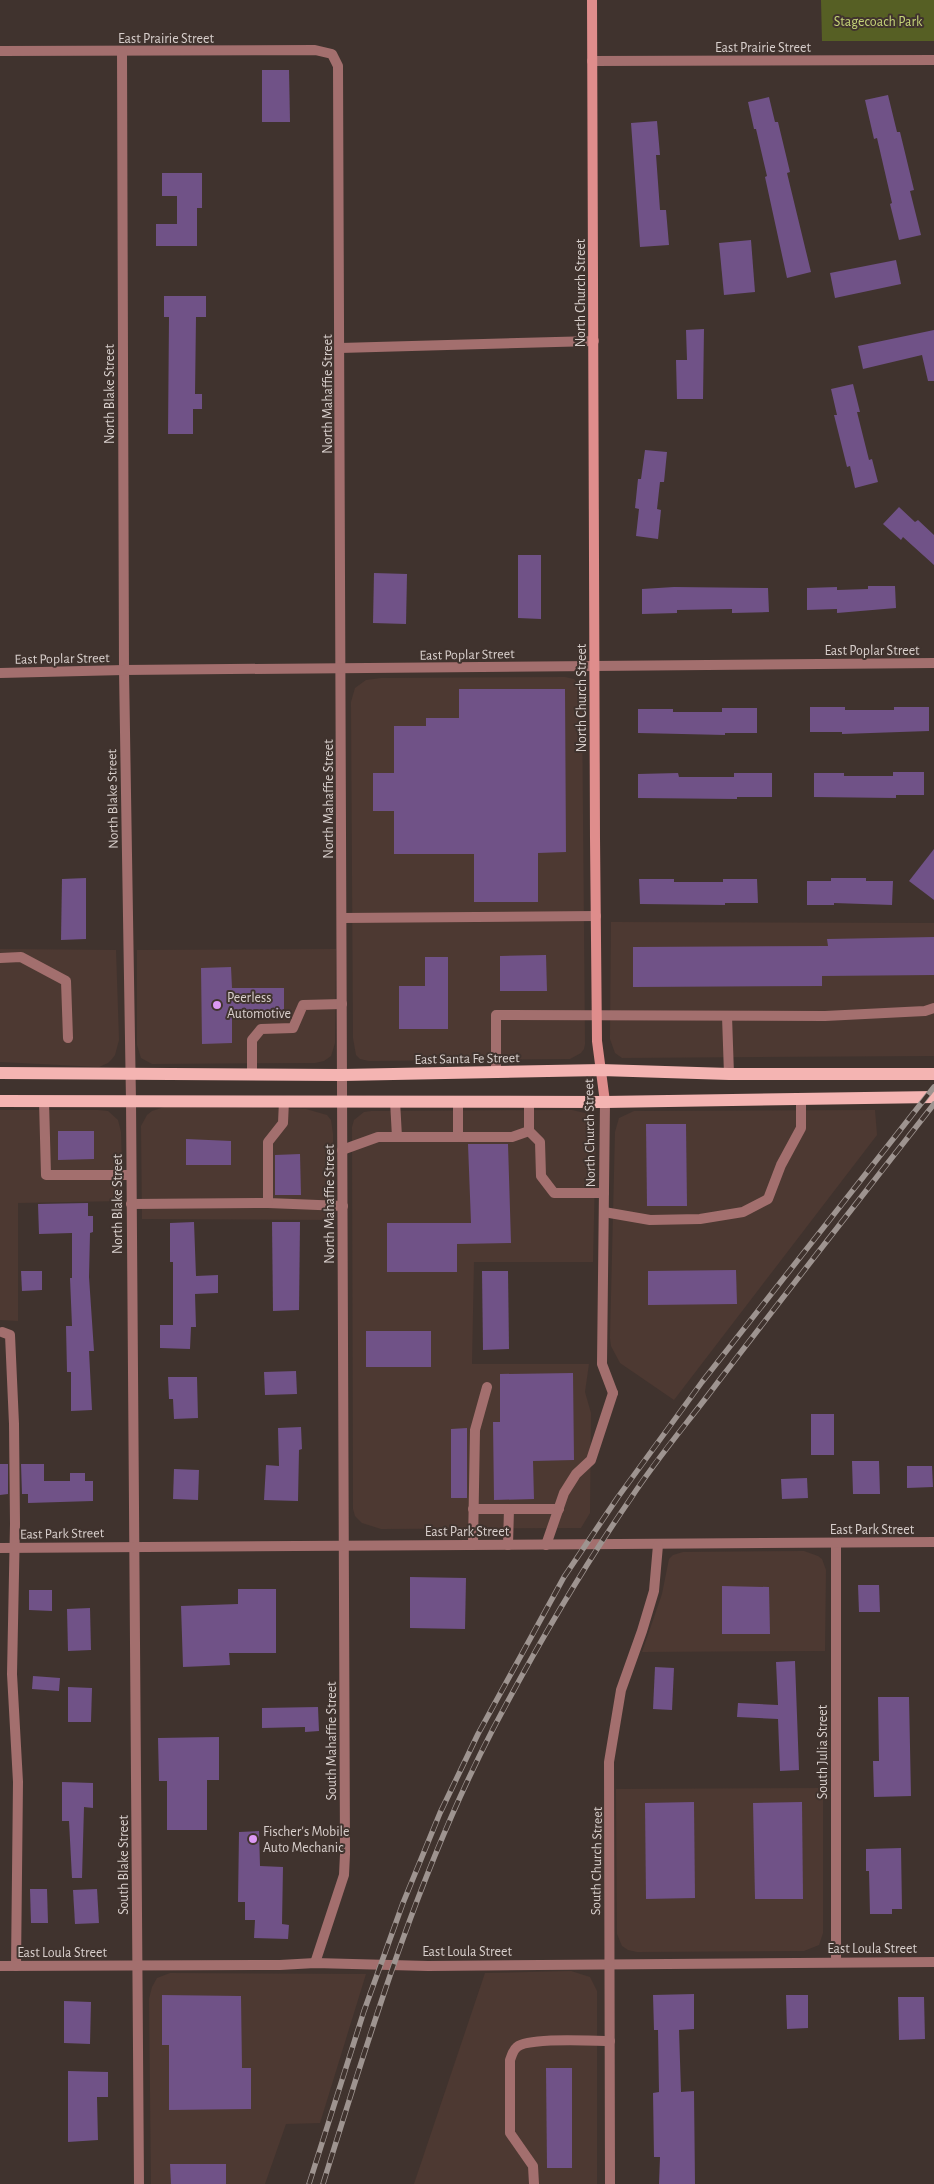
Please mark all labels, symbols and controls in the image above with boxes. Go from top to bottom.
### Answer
park label: Stagecoach Park [834,15,923,29]
street label: East Prairie Street [118,32,214,46]
street label: East Prairie Street [715,41,811,55]
street label: North Church Street [574,238,588,347]
street label: North Mahaffie Street [321,334,335,454]
street label: North Blake Street [103,344,117,444]
street label: North Church Street [575,643,589,752]
street label: East Poplar Street [824,644,920,658]
street label: East Poplar Street [419,647,515,663]
street label: East Poplar Street [14,651,110,667]
street label: North Mahaffie Street [322,739,336,859]
street label: North Blake Street [105,748,121,849]
place label: Peerless Automotive [227,991,291,1021]
marker: Peerless Automotive [211,999,223,1011]
street label: East Santa Fe Street [414,1051,520,1067]
street label: North Church Street [582,1078,598,1187]
street label: North Mahaffie Street [323,1144,337,1264]
street label: North Blake Street [111,1154,125,1254]
street label: East Park Street [830,1523,915,1537]
street label: East Park Street [425,1525,510,1539]
street label: East Park Street [20,1526,105,1542]
street label: South Mahaffie Street [325,1681,339,1801]
street label: South Julia Street [816,1704,830,1799]
street label: South Church Street [589,1806,605,1915]
street label: South Blake Street [117,1815,131,1915]
place label: Fischer's Mobile Auto Mechanic [263,1825,350,1855]
marker: Fischer's Mobile Auto Mechanic [247,1833,259,1845]
street label: East Loula Street [827,1942,917,1956]
street label: East Loula Street [422,1945,512,1959]
street label: East Loula Street [17,1946,107,1960]

